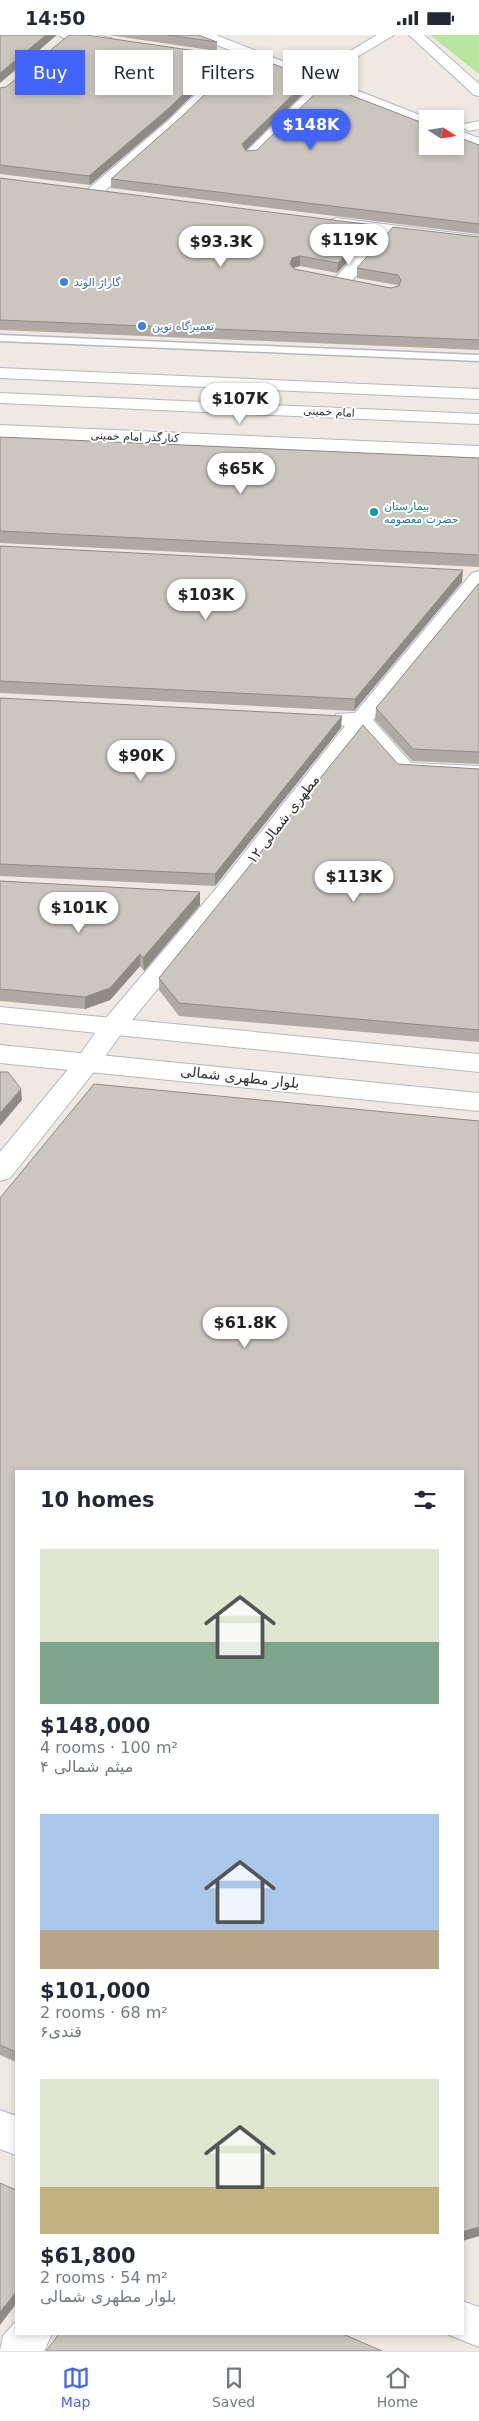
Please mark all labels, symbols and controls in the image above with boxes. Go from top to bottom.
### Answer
text: 14:50 [25,7,85,29]
chip: Buy [15,50,85,95]
chip: Rent [95,50,173,95]
chip: Filters [183,50,273,95]
chip: New [283,50,358,95]
pin: $148K [276,109,346,151]
north arrow [419,110,464,155]
map controls [419,110,464,155]
text: $148K [283,115,339,134]
pin: $119K [314,223,384,266]
pin: $93.3K [180,225,262,268]
text: $119K [321,230,377,249]
text: $93.3K [189,232,253,251]
marker: گاراژ الوند [58,276,70,288]
place label: گاراژ الوند [74,276,121,289]
marker: تعمیرگاه نوین [136,320,148,332]
place label: تعمیرگاه نوین [152,320,214,333]
pin: $107K [205,383,275,425]
text: $107K [212,389,268,408]
street label: امام خمینی [303,404,355,420]
street label: کنارگذر امام خمینی [90,429,180,445]
pin: $65K [211,453,271,495]
text: $65K [218,459,264,478]
place label: بیمارستان حضرت معصومه [384,500,458,526]
marker: بیمارستان حضرت معصومه [368,506,380,518]
pin: $103K [171,579,241,621]
text: $103K [178,585,234,604]
pin: $90K [111,739,171,782]
text: $90K [118,746,164,765]
street label: مطهری شمالی ۱۲ [243,771,323,867]
pin: $113K [319,861,389,903]
text: $113K [326,867,382,886]
pin: $101K [44,891,114,934]
text: $101K [51,898,107,917]
street label: بلوار مطهری شمالی [180,1063,300,1092]
pin: $61.8K [204,1307,286,1349]
text: $61.8K [213,1313,277,1332]
icon: filters [411,1486,439,1514]
text: 10 homes [40,1488,155,1512]
icon: home [195,1582,285,1672]
text: $148,000 [40,1714,150,1738]
text: 4 rooms · 100 m² [40,1738,178,1757]
text: میثم شمالی ۴ [40,1757,133,1776]
icon: home [195,1847,285,1937]
text: $101,000 [40,1979,150,2003]
text: 2 rooms · 68 m² [40,2003,168,2022]
text: قندی۶ [40,2022,82,2041]
icon: home [195,2112,285,2202]
text: $61,800 [40,2244,136,2268]
text: 2 rooms · 54 m² [40,2268,168,2287]
text: بلوار مطهری شمالی [40,2287,177,2306]
tab: Map [61,2364,90,2410]
tab: Saved [212,2364,255,2410]
tab: Home [377,2364,418,2410]

